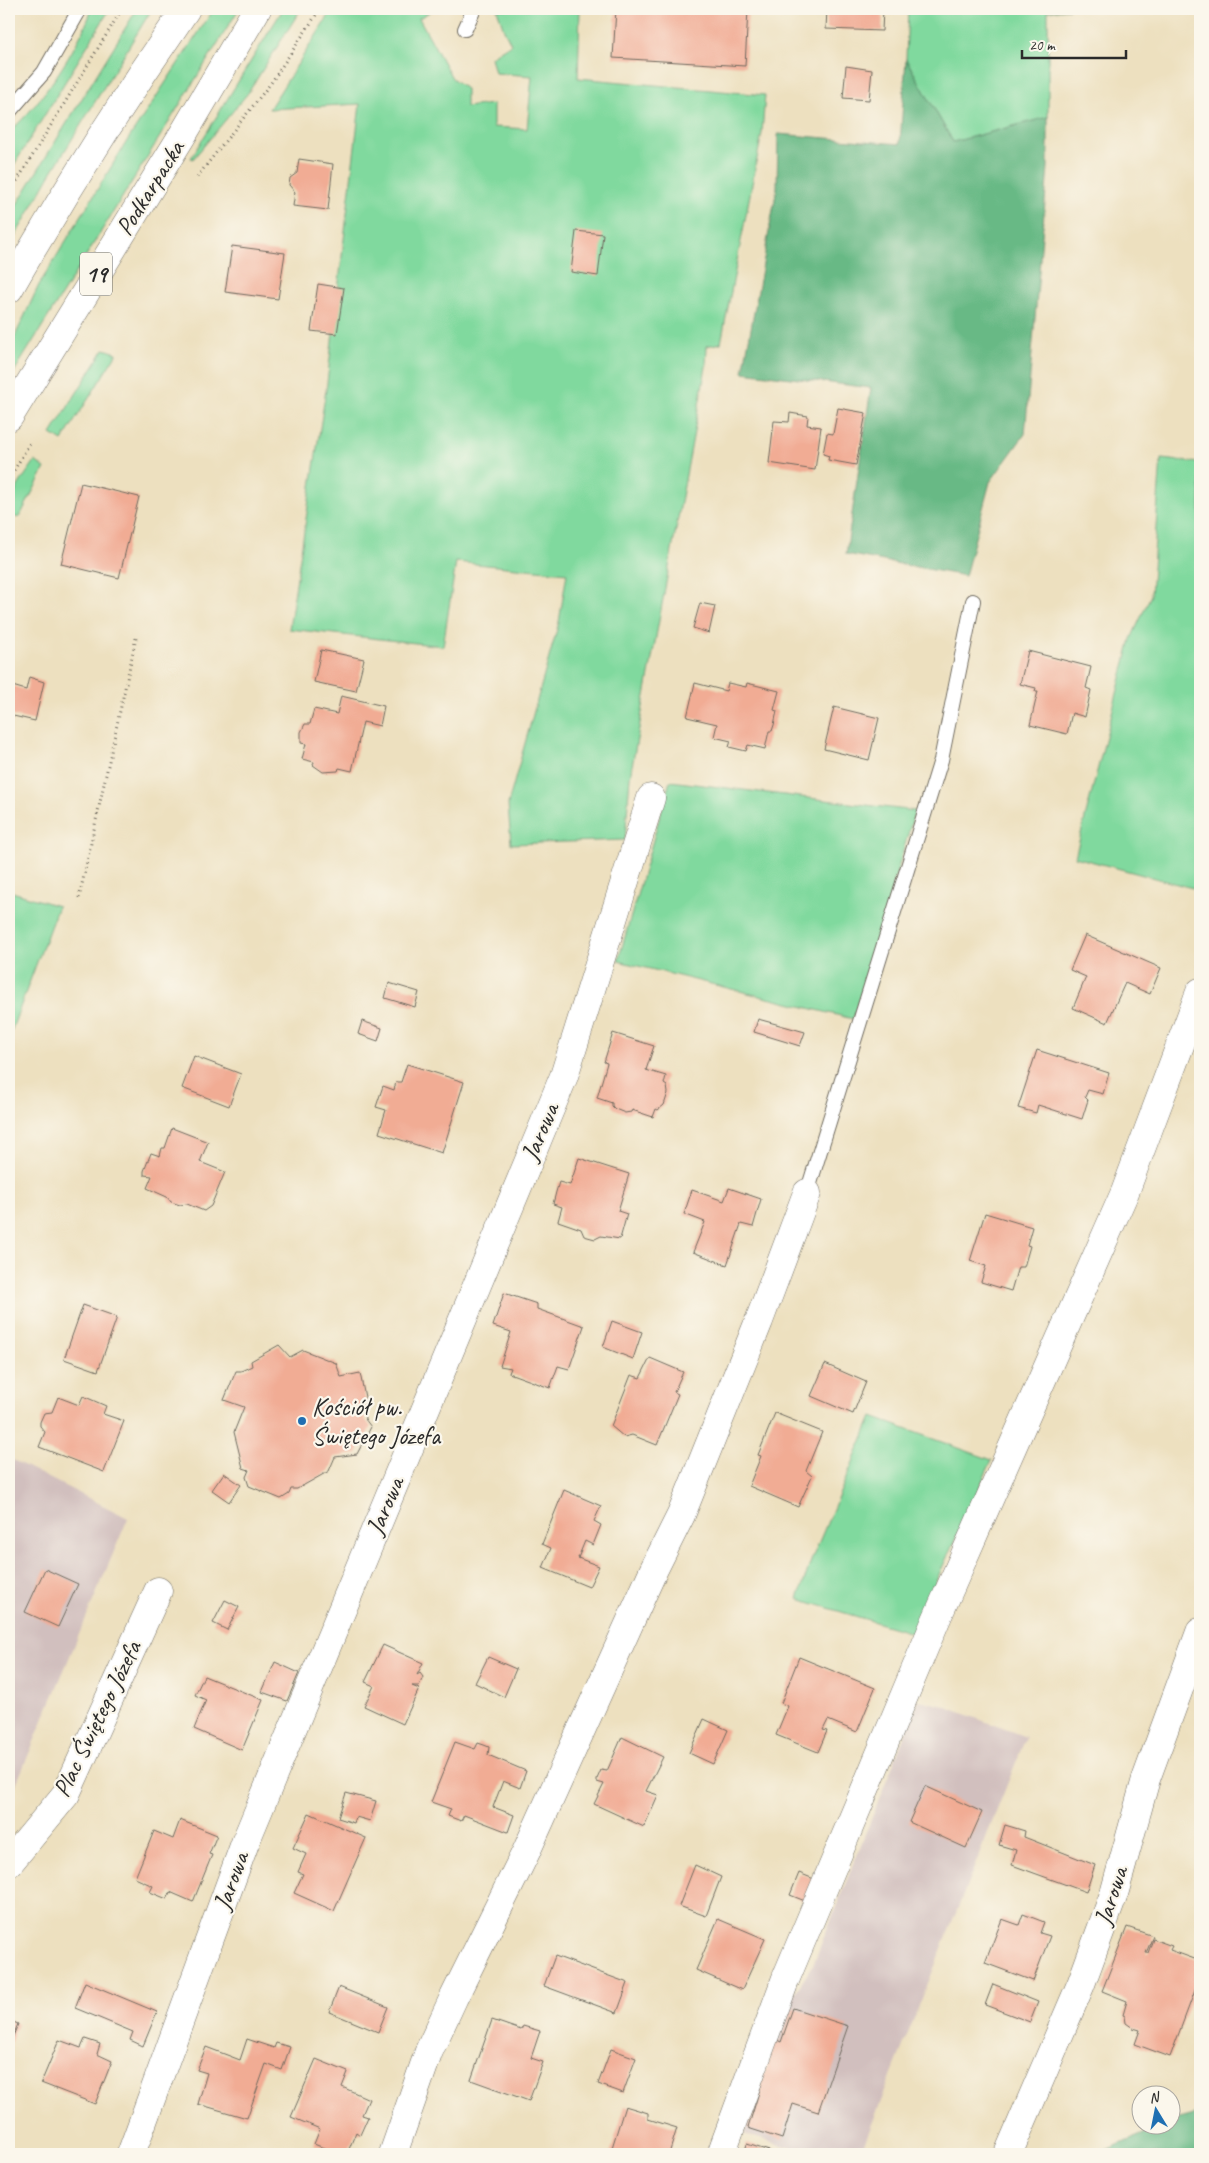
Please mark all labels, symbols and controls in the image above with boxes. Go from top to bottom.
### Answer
scale bar [1022,28,1125,60]
text: 20 m [1029,36,1056,55]
street label: Podkarpacka [108,133,193,242]
road number: 19 [80,252,112,296]
street label: Jarowa [513,1096,567,1166]
place label: Kościół pw. Świętego Józefa [312,1391,442,1452]
marker: Kościół pw. Świętego Józefa [296,1415,308,1427]
street label: Jarowa [358,1470,412,1540]
street label: Plac Świętego Józefa [45,1634,149,1802]
street label: Jarowa [205,1845,257,1915]
street label: Jarowa [1086,1860,1136,1930]
north arrow [1132,2086,1182,2136]
text: N [1148,2088,1162,2107]

